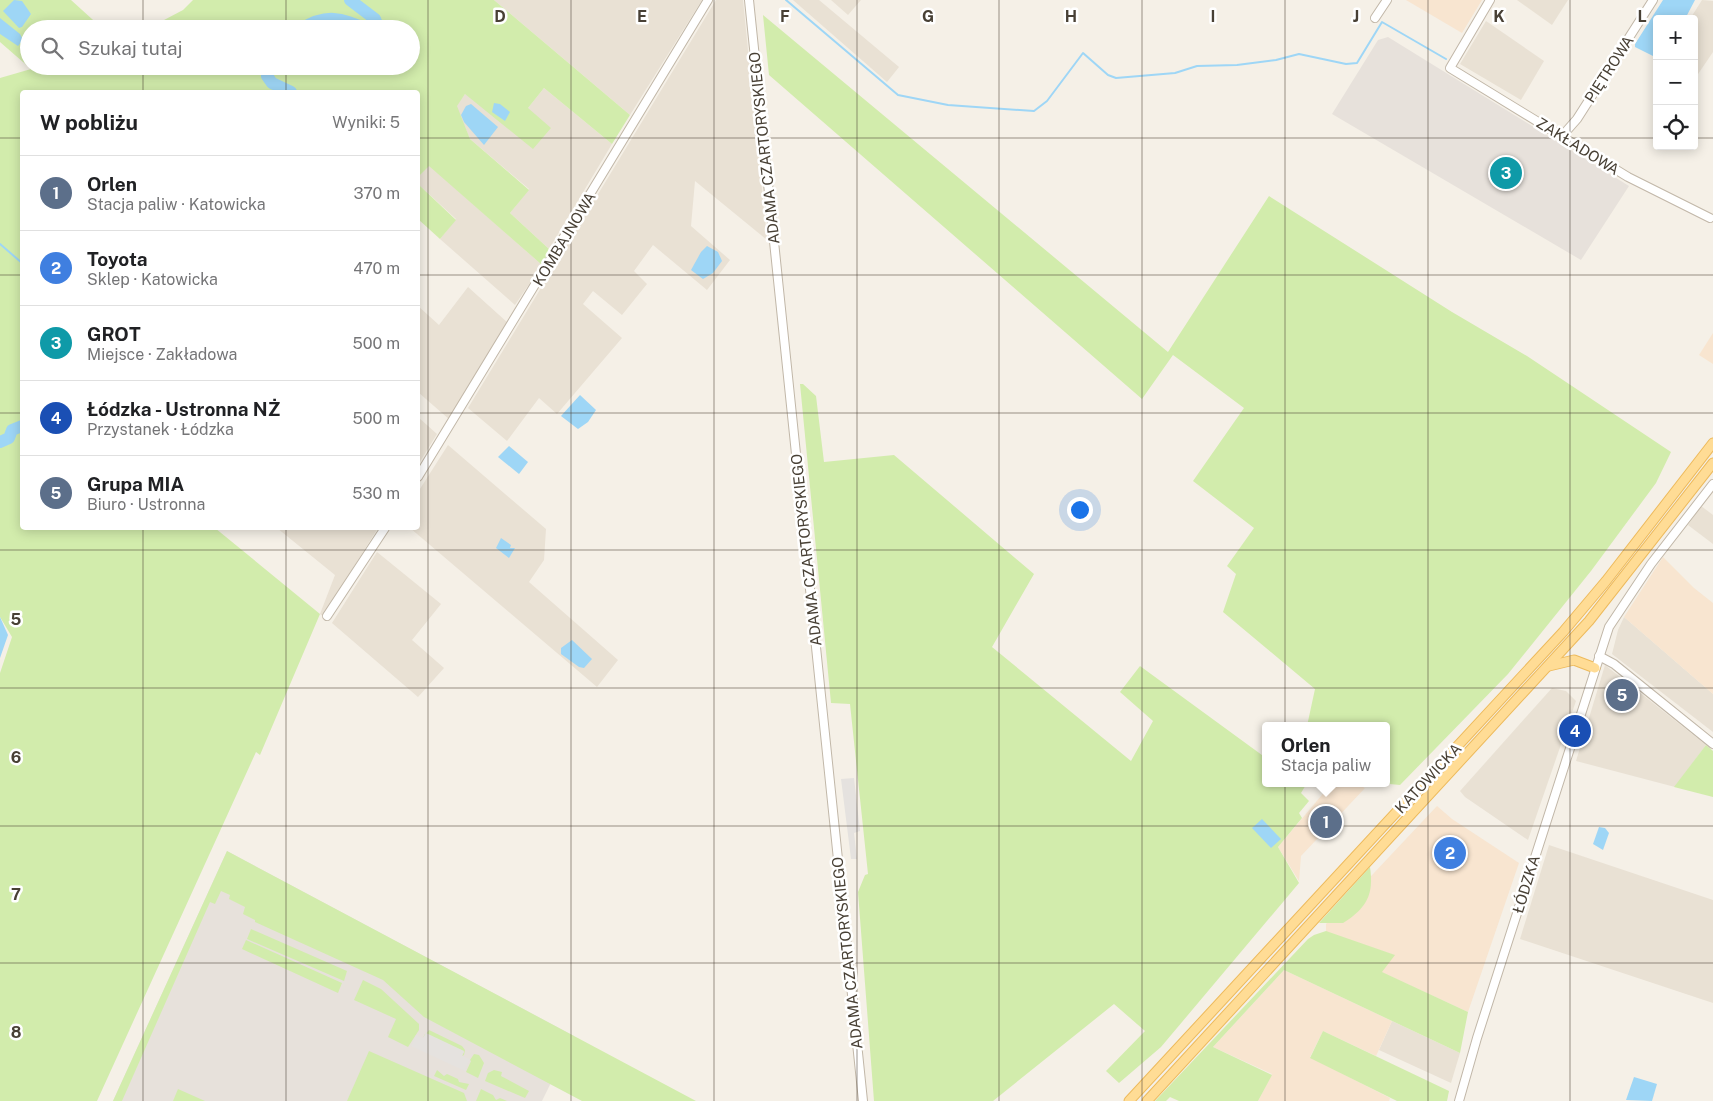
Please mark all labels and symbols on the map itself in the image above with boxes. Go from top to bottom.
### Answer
text: D [494,7,506,26]
text: E [637,7,647,26]
text: F [780,7,790,26]
text: G [922,7,934,26]
text: H [1065,7,1077,26]
text: I [1211,7,1215,26]
text: J [1353,7,1359,26]
text: K [1493,7,1505,26]
text: L [1637,7,1647,26]
street label: PIĘTROWA [1581,32,1637,106]
street label: ADAMA CZARTORYSKIEGO [745,51,783,245]
street label: ZAKŁADOWA [1533,114,1623,178]
pin: 3 [1490,154,1522,192]
street label: KOMBAJNOWA [529,189,599,289]
street label: ADAMA CZARTORYSKIEGO [787,453,825,647]
your location [1067,497,1093,523]
text: 5 [11,610,22,629]
pin: 5 [1606,676,1638,714]
pin: 4 [1559,712,1591,750]
street label: KATOWICKA [1391,739,1465,816]
text: 6 [11,748,21,767]
pin: 1 [1310,803,1342,841]
pin: 2 [1434,834,1466,872]
street label: ŁÓDZKA [1508,852,1543,915]
street label: ADAMA CZARTORYSKIEGO [828,856,866,1050]
text: 7 [11,885,21,904]
text: 8 [11,1023,22,1042]

